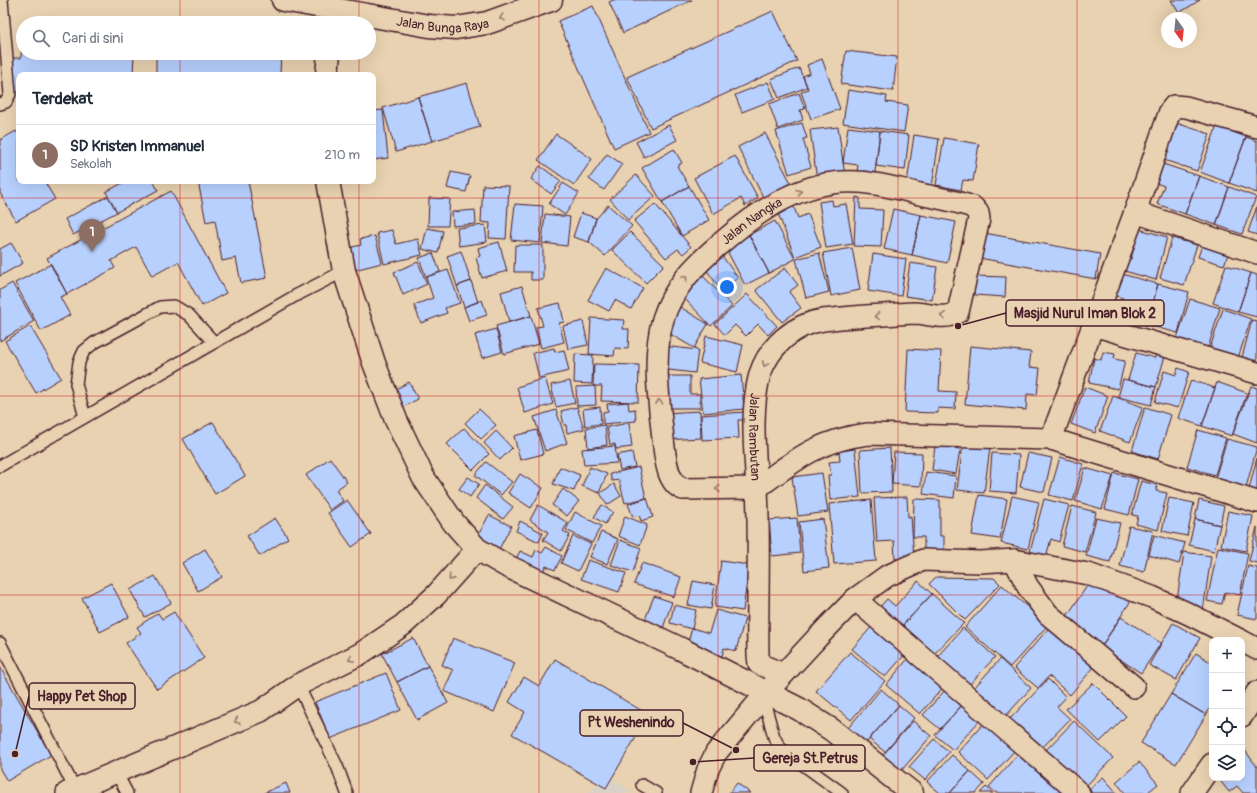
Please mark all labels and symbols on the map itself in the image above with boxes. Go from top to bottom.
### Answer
north arrow [1161,12,1197,48]
street label: Jalan Bunga Raya [395,13,490,37]
one-way arrow [498,13,505,22]
one-way arrow [795,189,803,197]
street label: Jalan Nangka [718,194,785,248]
pin: 1 [79,219,105,252]
one-way arrow [681,276,688,283]
your location [717,277,737,297]
callout: Masjid Nurul Iman Blok 2 [1006,300,1164,326]
text: Masjid Nurul Iman Blok 2 [1014,305,1156,322]
one-way arrow [939,311,946,320]
one-way arrow [874,312,880,321]
one-way arrow [762,360,770,368]
street label: Jalan Rambutan [745,392,764,481]
one-way arrow [655,399,664,405]
one-way arrow [715,485,721,493]
one-way arrow [448,573,456,581]
one-way arrow [347,654,355,662]
callout: Happy Pet Shop [29,683,135,709]
text: Happy Pet Shop [37,688,127,705]
callout: Pt Weshenindo [580,710,683,736]
text: Pt Weshenindo [587,714,675,731]
one-way arrow [233,717,240,725]
callout: Gereja St.Petrus [754,745,865,771]
text: Gereja St.Petrus [762,750,859,767]

